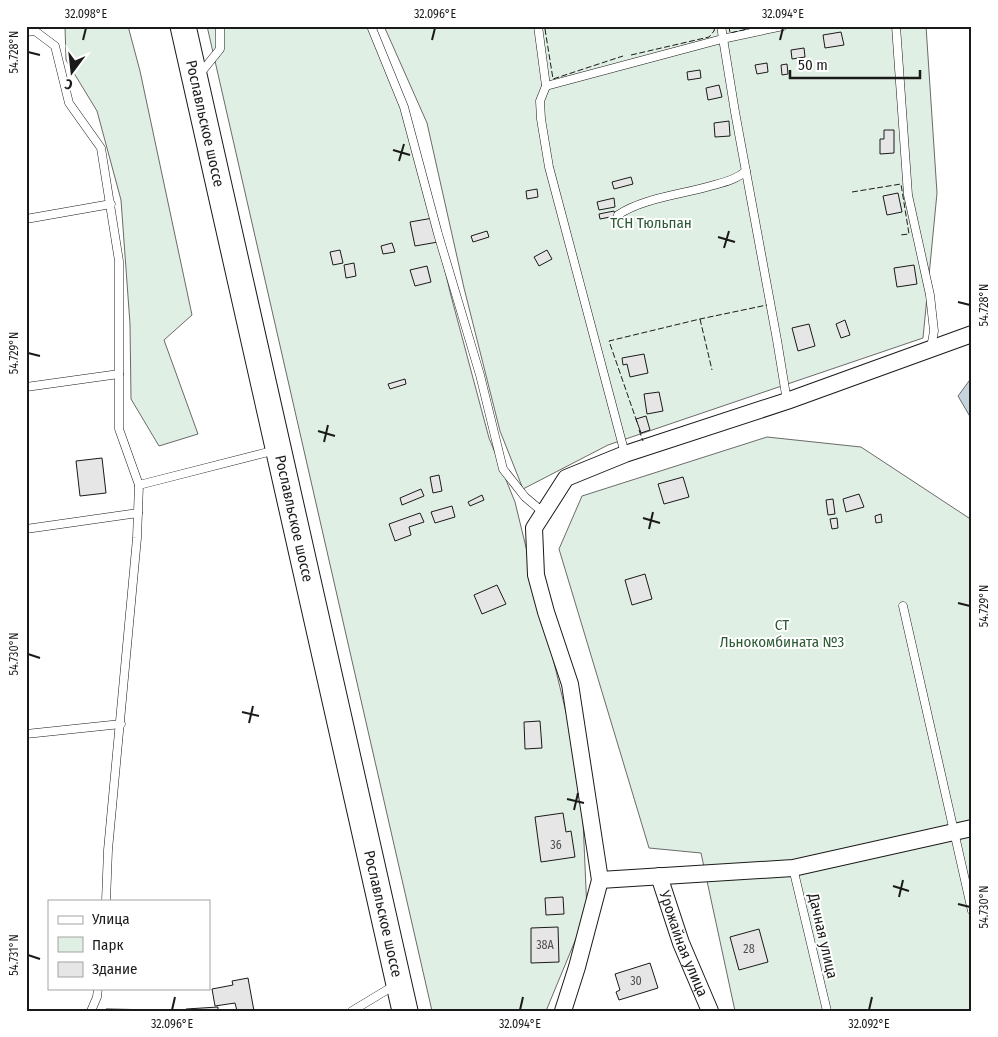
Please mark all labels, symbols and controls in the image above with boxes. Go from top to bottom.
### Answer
text: 32.098°E [65,7,107,21]
text: 32.096°E [414,7,456,21]
text: 32.094°E [762,7,804,21]
text: 54.728°N [7,31,21,73]
north arrow [48,48,98,98]
scale bar [790,48,920,80]
text: 50 m [798,56,828,74]
street label: Рославльское шоссе [182,58,228,189]
text: С [62,75,75,93]
park label: ТСН Тюльпан [610,214,692,232]
text: 54.728°N [977,284,991,326]
text: 54.729°N [7,332,21,374]
street label: Рославльское шоссе [271,454,317,584]
text: 54.729°N [977,585,991,627]
park label: СТ Льнокомбината №3 [720,616,845,651]
text: 54.730°N [7,632,21,676]
house number: 36 [550,838,562,852]
street label: Рославльское шоссе [360,849,406,979]
text: 54.730°N [977,885,991,929]
street label: Урожайная улица [655,888,712,999]
street label: Дачная улица [804,891,842,980]
legend [48,900,210,990]
text: Улица [91,910,130,928]
text: 54.731°N [7,934,21,976]
text: Парк [92,936,123,954]
house number: 38А [536,938,555,952]
house number: 28 [743,942,755,956]
text: Здание [92,960,138,978]
house number: 30 [630,974,642,988]
text: 32.096°E [151,1017,193,1031]
text: 32.094°E [499,1017,541,1031]
text: 32.092°E [848,1017,890,1031]

